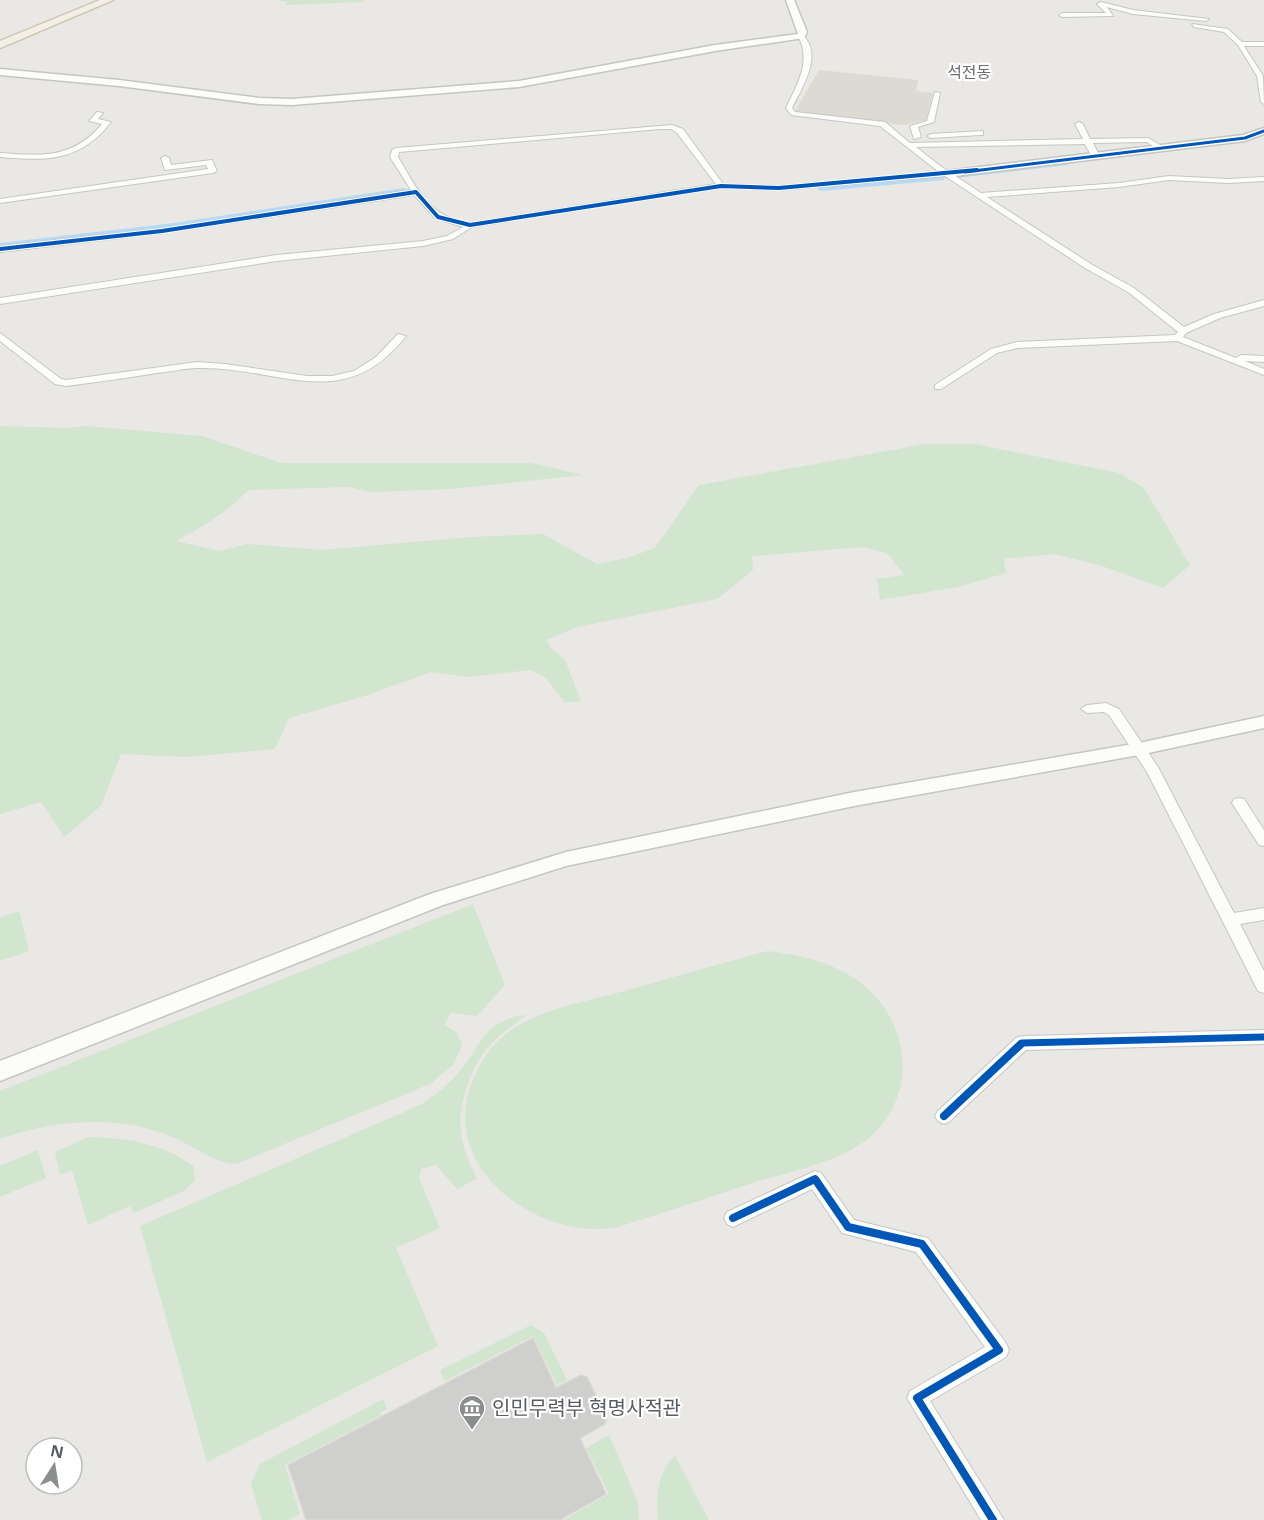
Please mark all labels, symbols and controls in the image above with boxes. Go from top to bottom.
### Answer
district label: 석전동 [947,61,991,83]
museum icon: 인민무력부 혁명사적관 [457,1393,487,1431]
place label: 인민무력부 혁명사적관 [492,1394,681,1421]
north arrow [24,1436,84,1496]
text: N [48,1439,66,1463]

